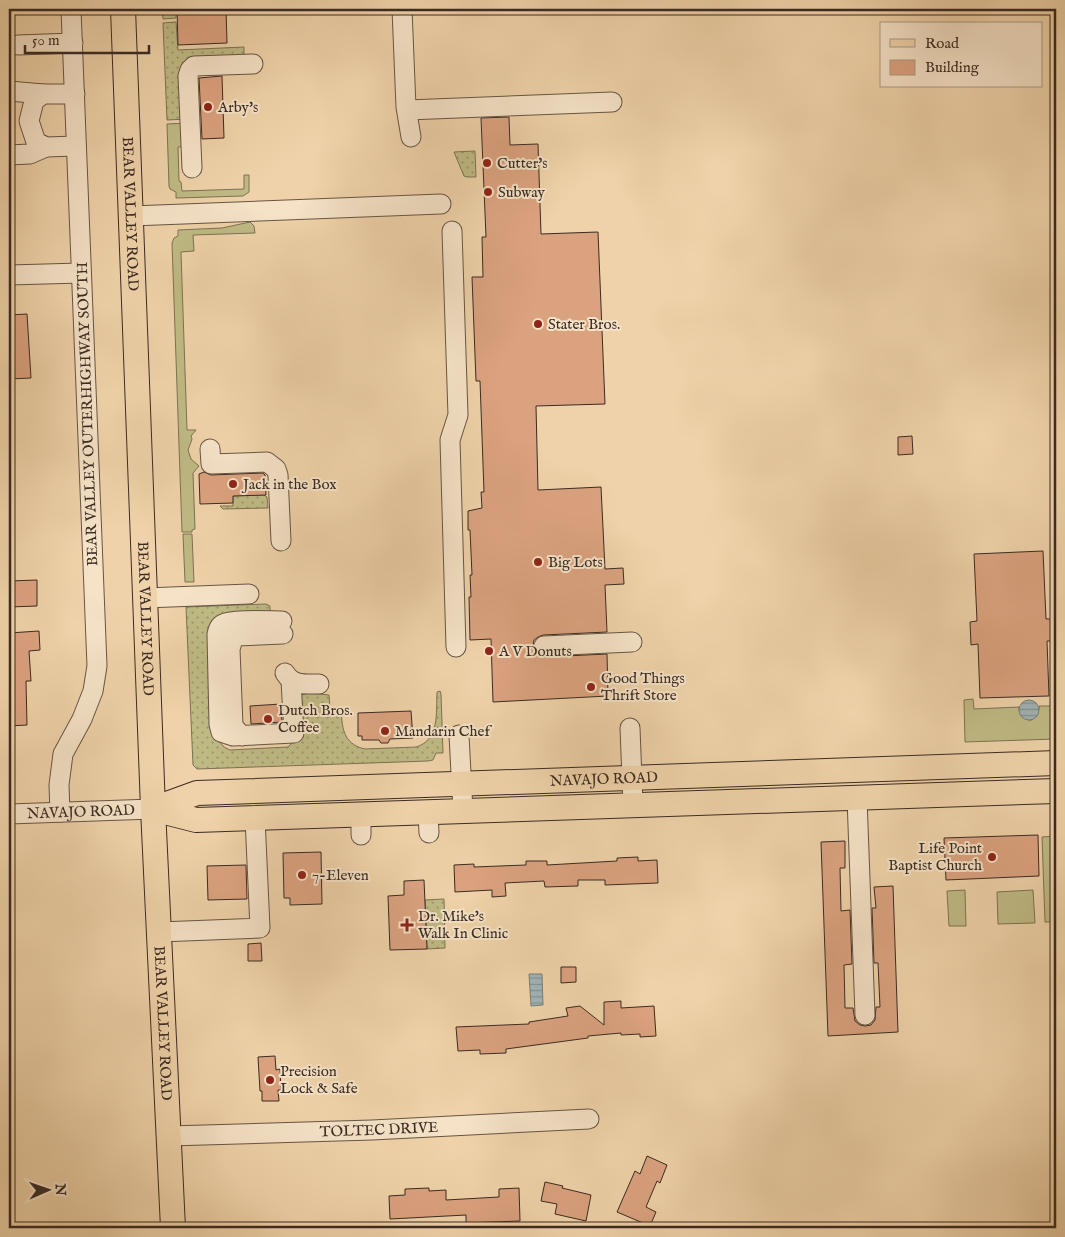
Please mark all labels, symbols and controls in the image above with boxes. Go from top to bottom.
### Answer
scale bar [25,22,149,54]
legend [880,22,1042,88]
text: 50 m [32,31,60,50]
text: Road [925,34,960,53]
text: Building [925,58,980,77]
place label: Arby's [217,98,258,117]
marker: Arby's [202,101,214,113]
street label: BEAR VALLEY ROAD [118,136,143,292]
place label: Cutter's [497,154,548,173]
marker: Cutter's [481,157,493,169]
place label: Subway [498,183,545,202]
marker: Subway [482,186,494,198]
street label: BEAR VALLEY OUTERHIGHWAY SOUTH [73,261,102,567]
place label: Stater Bros. [548,315,620,334]
marker: Stater Bros. [532,318,544,330]
place label: Jack in the Box [241,475,337,494]
marker: Jack in the Box [227,478,239,490]
street label: BEAR VALLEY ROAD [133,541,158,696]
place label: Big Lots [548,553,603,572]
marker: Big Lots [532,556,544,568]
place label: A V Donuts [498,642,572,661]
marker: A V Donuts [483,645,495,657]
place label: Good Things Thrift Store [601,669,685,705]
marker: Good Things Thrift Store [585,681,597,693]
place label: Dutch Bros. Coffee [278,701,353,737]
marker: Dutch Bros. Coffee [262,713,274,725]
place label: Mandarin Chef [395,722,492,741]
marker: Mandarin Chef [379,725,391,737]
street label: NAVAJO ROAD [550,768,658,791]
street label: NAVAJO ROAD [27,801,135,823]
place label: Life Point Baptist Church [888,839,982,875]
marker: Life Point Baptist Church [986,851,998,863]
place label: 7-Eleven [312,866,369,885]
marker: 7-Eleven [296,869,308,881]
place label: Dr. Mike's Walk In Clinic [418,907,508,943]
marker: Dr. Mike's Walk In Clinic [400,918,414,932]
street label: BEAR VALLEY ROAD [150,945,176,1101]
place label: Precision Lock & Safe [280,1062,358,1098]
marker: Precision Lock & Safe [264,1074,276,1086]
street label: TOLTEC DRIVE [319,1118,439,1142]
north arrow [22,1164,72,1214]
text: N [51,1182,69,1196]

